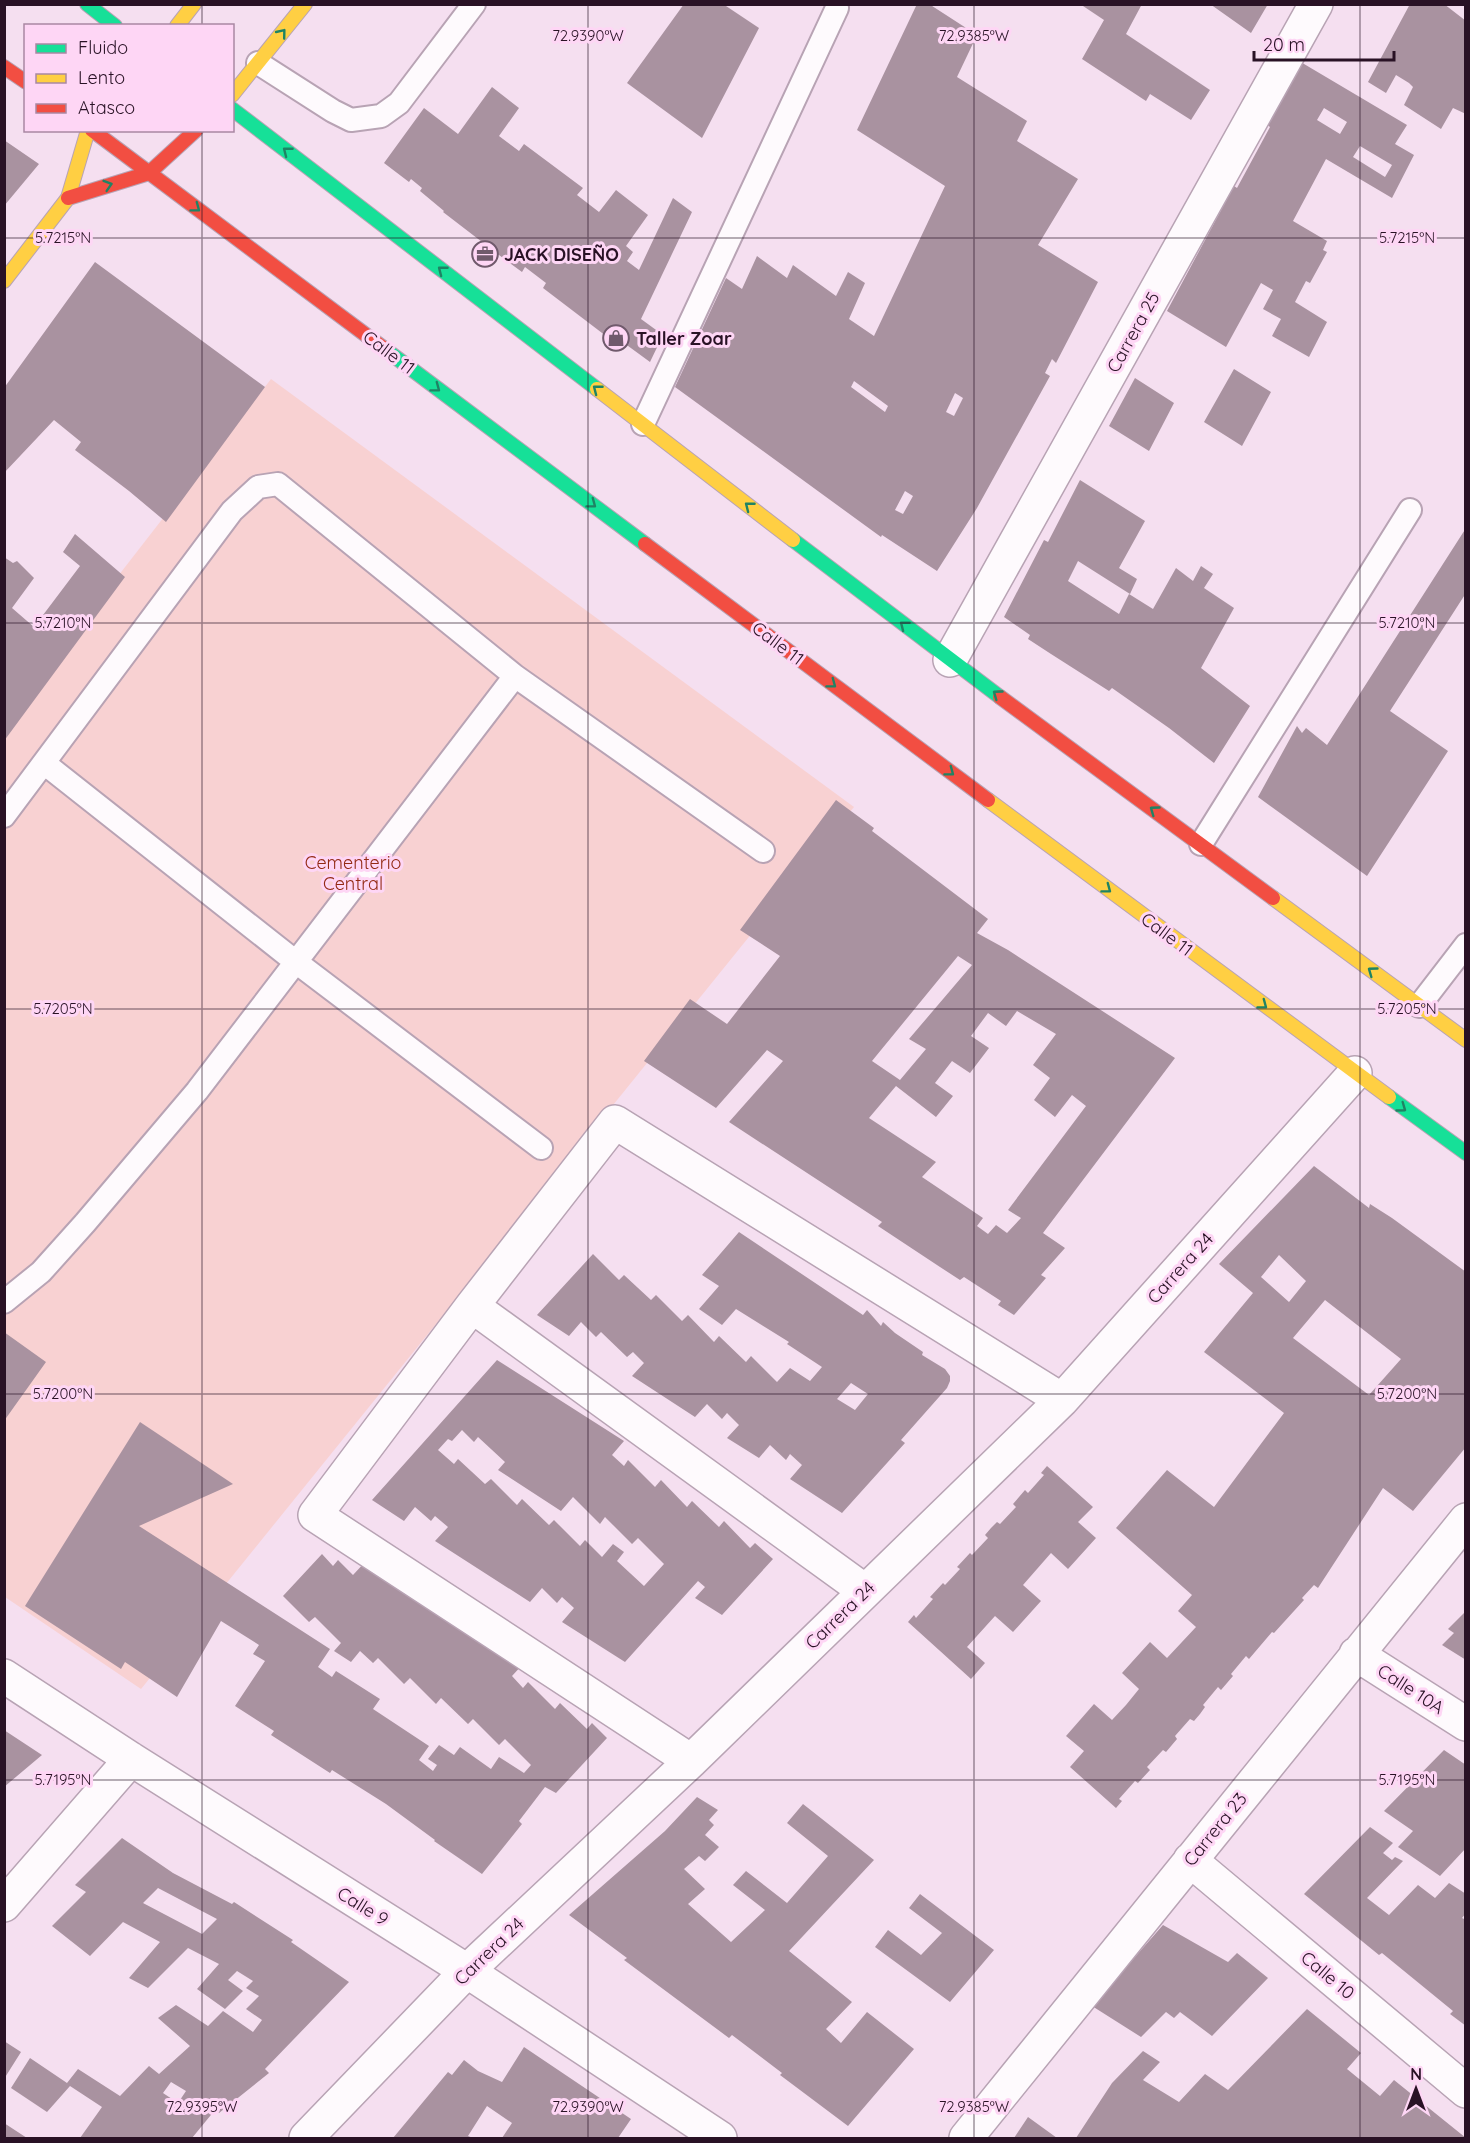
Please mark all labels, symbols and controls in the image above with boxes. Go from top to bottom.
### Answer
legend [24,24,234,132]
scale bar [1254,24,1394,62]
text: 72.9390°W [552,26,624,45]
text: 72.9385°W [939,26,1010,45]
one-way arrow [274,29,285,40]
text: 20 m [1263,33,1305,56]
text: Fluido [78,36,128,59]
text: Lento [78,66,125,89]
text: Atasco [78,96,135,119]
one-way arrow [283,147,294,158]
one-way arrow [102,180,113,192]
one-way arrow [189,201,200,212]
text: 5.7215°N [35,228,91,247]
text: 5.7215°N [1379,228,1435,247]
office icon: JACK DISEÑO [470,239,500,269]
place label: JACK DISEÑO [504,243,619,266]
one-way arrow [438,266,449,277]
street label: Carrera 25 [1101,288,1165,376]
shop icon: Taller Zoar [601,323,631,353]
street label: Calle 11 [358,325,420,379]
place label: Taller Zoar [636,327,732,350]
one-way arrow [429,380,440,391]
one-way arrow [592,385,603,396]
one-way arrow [585,497,596,508]
one-way arrow [745,502,756,513]
text: 5.7210°N [35,613,91,632]
text: 5.7210°N [1379,613,1435,632]
street label: Calle 11 [747,616,809,670]
one-way arrow [900,621,911,632]
one-way arrow [826,677,837,688]
one-way arrow [992,691,1003,702]
one-way arrow [944,765,955,776]
one-way arrow [1150,806,1161,817]
park label: Cementerio Central [305,851,401,895]
one-way arrow [1100,881,1111,892]
street label: Calle 11 [1136,907,1198,961]
one-way arrow [1368,967,1379,978]
one-way arrow [1256,998,1267,1009]
text: 5.7205°N [33,999,93,1018]
text: 5.7205°N [1377,999,1437,1018]
one-way arrow [1396,1101,1407,1112]
street label: Carrera 24 [1142,1228,1218,1308]
text: 5.7200°N [33,1384,93,1403]
text: 5.7200°N [1377,1384,1437,1403]
street label: Carrera 24 [800,1576,880,1654]
street label: Calle 10A [1373,1659,1449,1719]
text: 5.7195°N [35,1770,91,1789]
text: 5.7195°N [1379,1770,1435,1789]
street label: Carrera 23 [1178,1787,1252,1871]
street label: Calle 9 [333,1881,393,1931]
street label: Carrera 24 [449,1912,529,1990]
street label: Calle 10 [1296,1946,1360,2004]
north arrow [1386,2059,1446,2119]
text: N [1410,2064,1422,2084]
text: 72.9395°W [167,2097,238,2116]
text: 72.9390°W [552,2097,624,2116]
text: 72.9385°W [939,2097,1010,2116]

